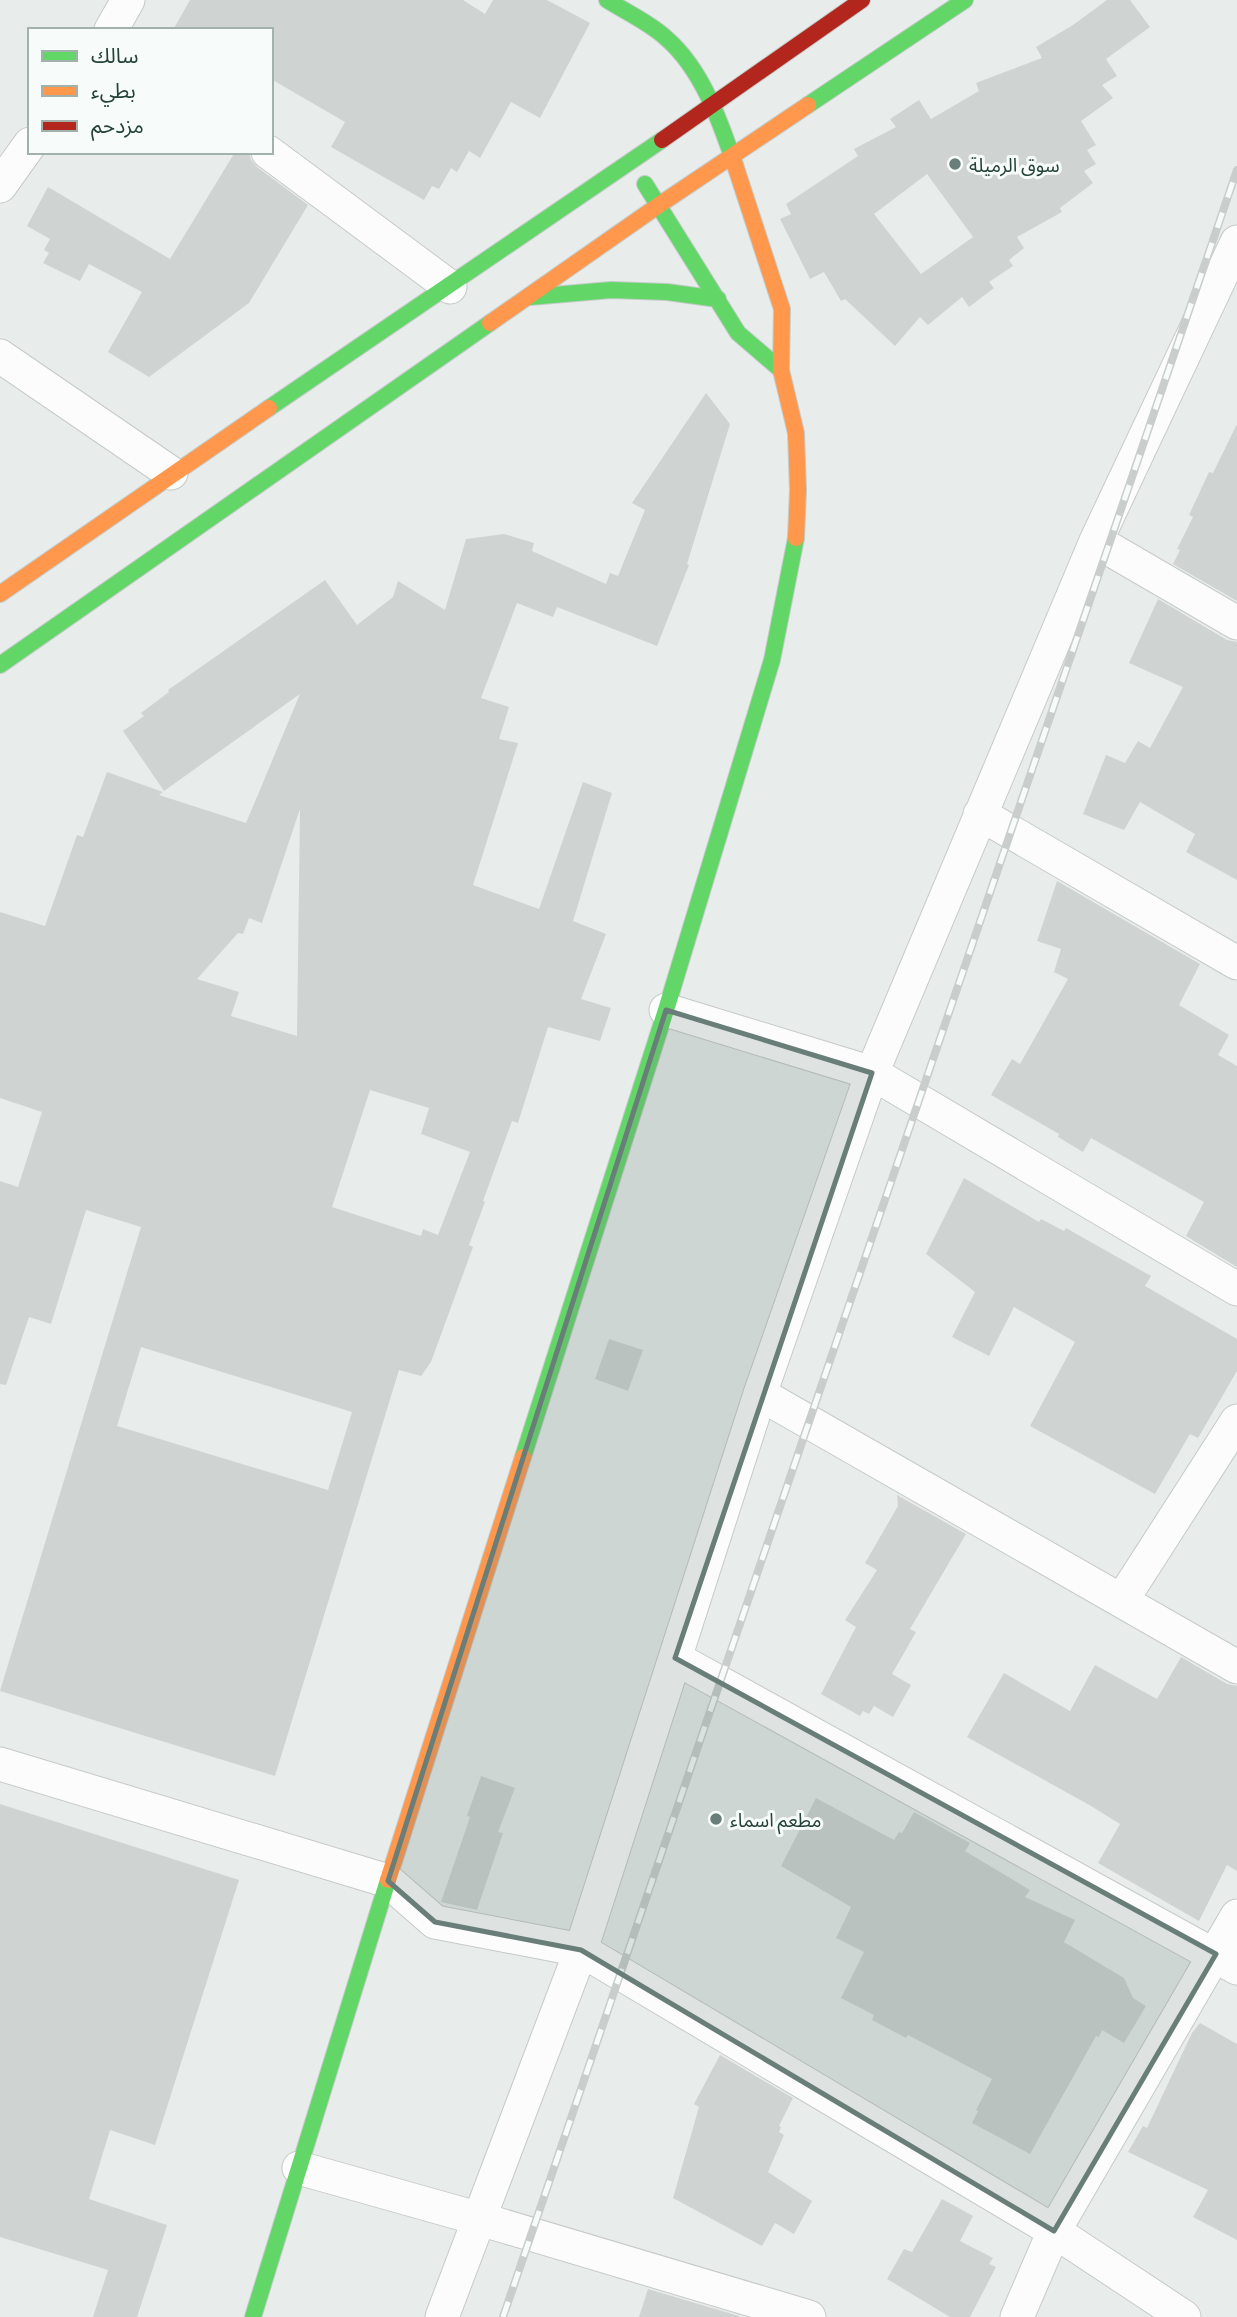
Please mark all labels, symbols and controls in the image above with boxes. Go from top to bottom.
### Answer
legend [28,28,273,154]
text: سالك [91,42,138,67]
text: بطيء [91,77,136,107]
text: مزدحم [91,112,144,141]
place label: سوق الرميلة [969,153,1060,177]
marker: سوق الرميلة [947,156,963,172]
place label: مطعم اسماء [730,1808,822,1835]
marker: مطعم اسماء [708,1811,724,1827]

